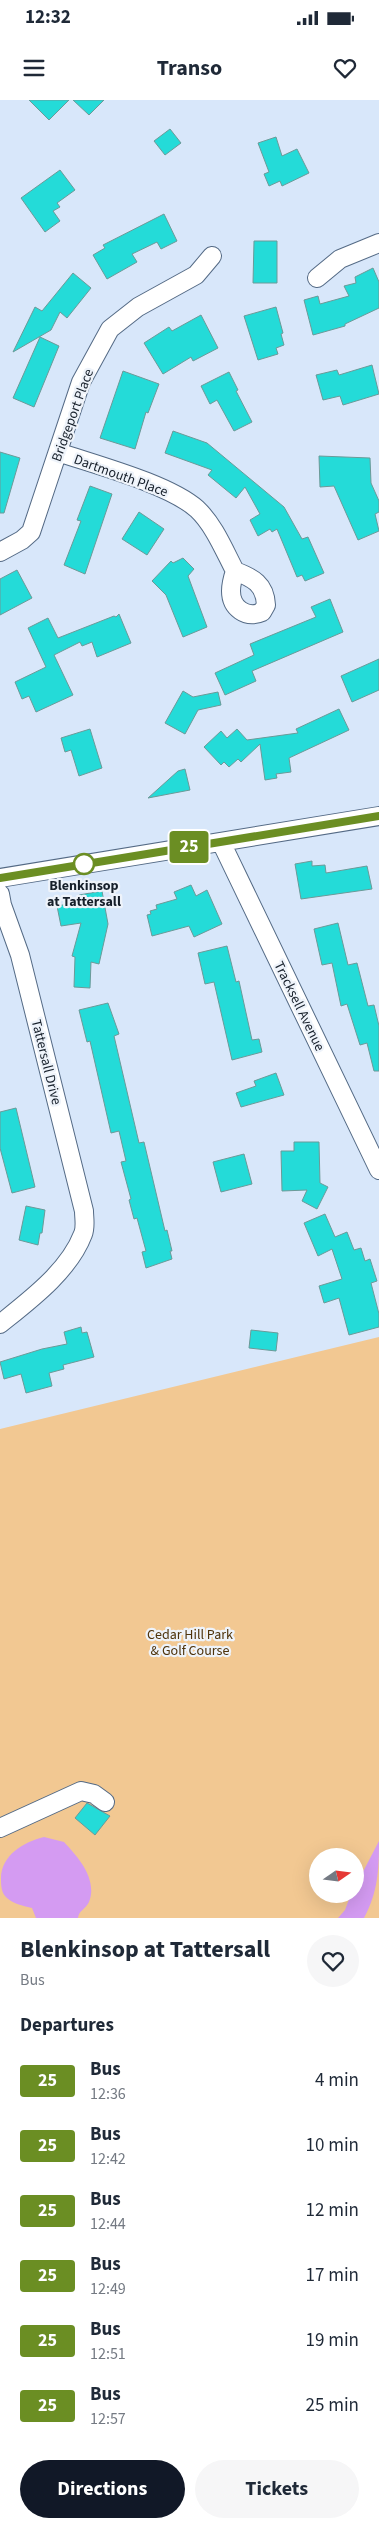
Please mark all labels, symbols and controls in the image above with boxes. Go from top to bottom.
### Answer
text: 12:32 [25,4,71,31]
text: Transo [157,52,222,84]
icon: menu [20,54,48,82]
icon: heart [331,54,359,82]
street label: Bridgeport Place [47,366,99,465]
street label: Dartmouth Place [71,450,171,502]
line badge: 25 [166,831,212,863]
text: 25 [179,834,199,859]
marker: Blenkinsop at Tattersall [73,853,95,875]
place label: Blenkinsop at Tattersall [47,876,121,912]
street label: Tracksell Avenue [269,958,330,1055]
street label: Tattersall Drive [26,1017,66,1107]
park label: Cedar Hill Park & Golf Course [147,1625,233,1661]
north arrow [309,1848,364,1902]
map controls [309,1848,364,1903]
text: Blenkinsop at Tattersall [20,1932,270,1967]
button: heart [307,1935,359,1987]
text: Bus [20,1969,45,1991]
text: Departures [20,2012,114,2039]
text: Bus [90,2056,121,2083]
text: 4 min [315,2067,359,2094]
text: 25 [38,2068,57,2093]
text: 12:36 [90,2083,126,2105]
text: Bus [90,2121,121,2148]
text: 10 min [305,2132,359,2159]
text: 25 [38,2133,57,2158]
text: 12:42 [90,2148,126,2170]
text: Bus [90,2186,121,2213]
text: 12 min [305,2197,359,2224]
text: 25 [38,2198,57,2223]
text: 12:44 [90,2213,126,2235]
text: Bus [90,2251,121,2278]
text: 17 min [305,2262,359,2289]
text: 25 [38,2263,57,2288]
text: 12:49 [90,2278,126,2300]
text: Bus [90,2316,121,2343]
text: 19 min [305,2327,359,2354]
text: 25 [38,2328,57,2353]
text: 12:51 [90,2343,126,2365]
text: Bus [90,2381,121,2408]
text: 25 min [305,2392,359,2419]
text: 25 [38,2393,57,2418]
text: 12:57 [90,2408,126,2430]
button: Directions [20,2460,185,2518]
button: Tickets [195,2460,359,2518]

